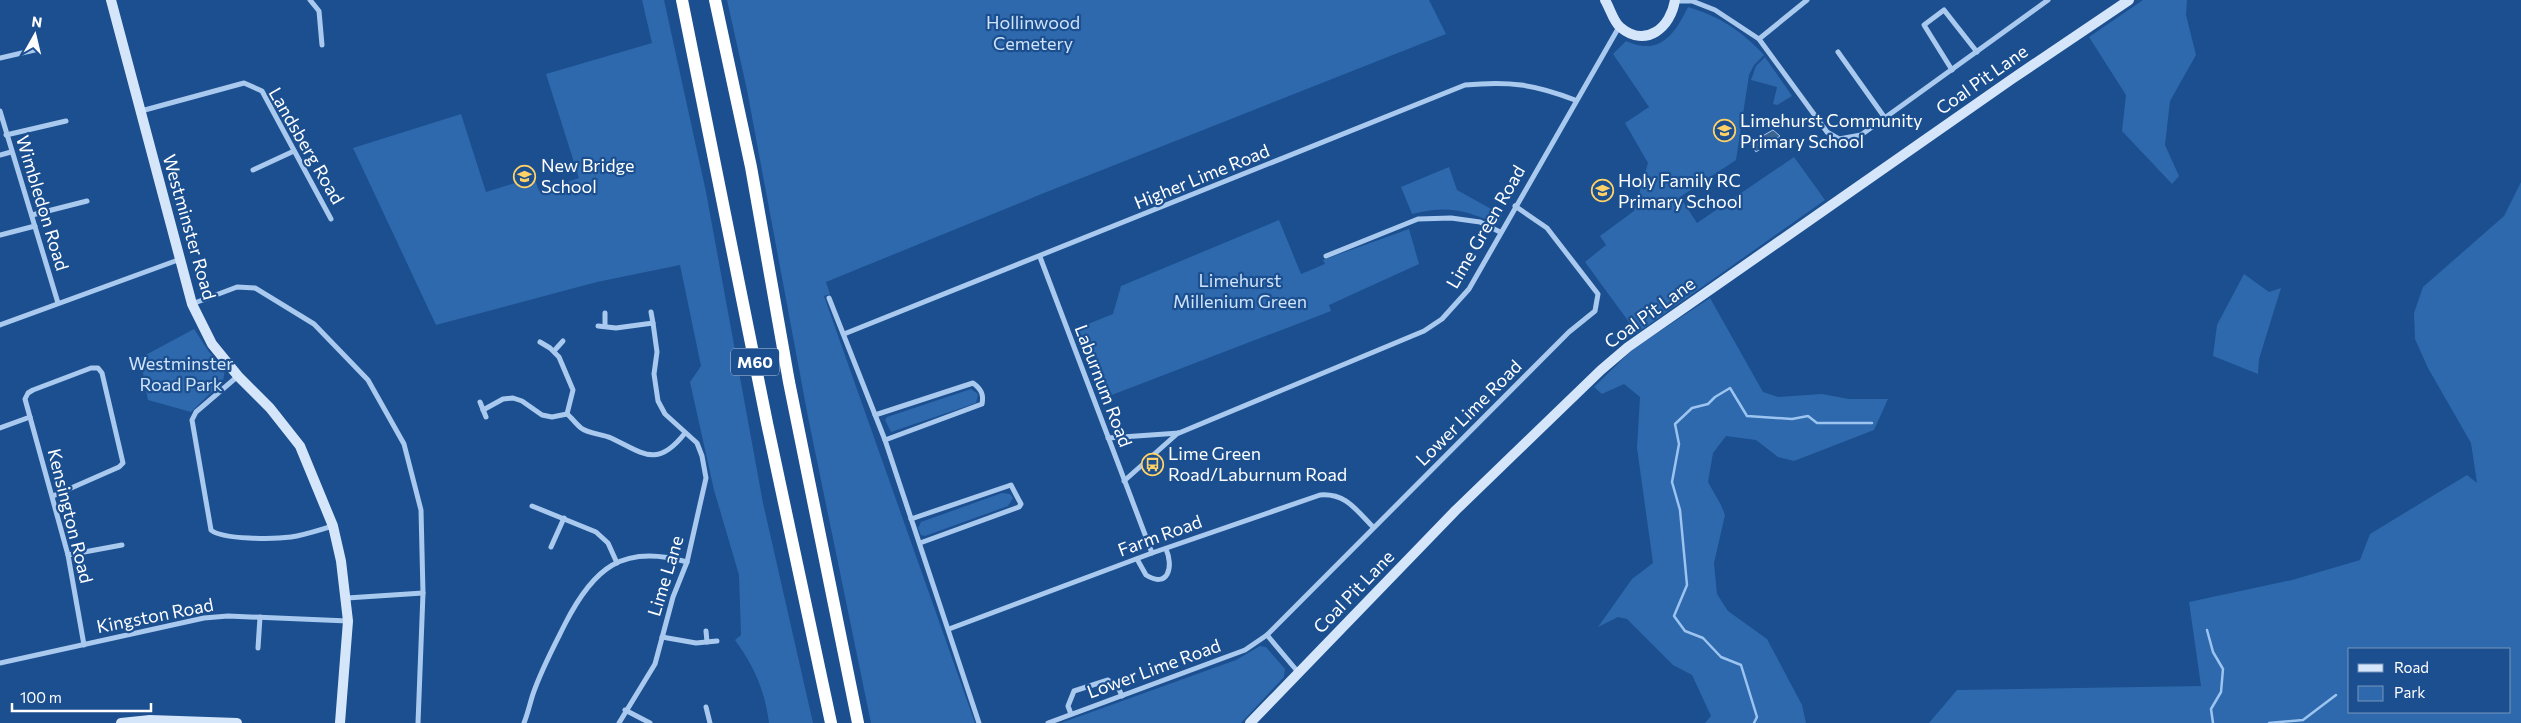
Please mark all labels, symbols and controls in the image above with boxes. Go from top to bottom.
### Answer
north arrow [10,10,60,60]
park label: Hollinwood Cemetery [986,11,1080,54]
text: N [30,12,43,31]
street label: Coal Pit Lane [1931,40,2031,119]
street label: Landsberg Road [265,83,349,208]
place label: Limehurst Community Primary School [1740,109,1923,152]
school or university icon: Limehurst Community Primary School [1712,119,1736,143]
street label: Wimbledon Road [12,132,74,273]
street label: Higher Lime Road [1131,139,1272,213]
street label: Westminster Road [159,151,221,302]
place label: New Bridge School [541,154,635,197]
street label: Lime Green Road [1441,161,1529,292]
school or university icon: New Bridge School [513,164,537,188]
place label: Holy Family RC Primary School [1618,169,1742,212]
school or university icon: Holy Family RC Primary School [1590,179,1614,203]
park label: Limehurst Millenium Green [1173,269,1307,312]
street label: Coal Pit Lane [1600,272,1699,352]
street label: Laburnum Road [1071,321,1137,450]
road number: M60 [731,348,779,376]
park label: Westminster Road Park [129,352,233,395]
street label: Lower Lime Road [1411,355,1526,470]
place label: Lime Green Road/Laburnum Road [1168,442,1347,485]
street label: Kensington Road [44,446,98,585]
bus stop icon: Lime Green Road/Laburnum Road [1140,452,1164,476]
street label: Farm Road [1115,510,1205,560]
street label: Lime Lane [642,533,688,619]
street label: Coal Pit Lane [1308,545,1398,637]
street label: Kingston Road [94,593,215,637]
street label: Lower Lime Road [1084,634,1223,702]
legend [2348,648,2511,713]
text: Road [2394,658,2429,676]
scale bar [12,680,151,712]
text: Park [2394,683,2425,701]
text: 100 m [20,688,62,706]

